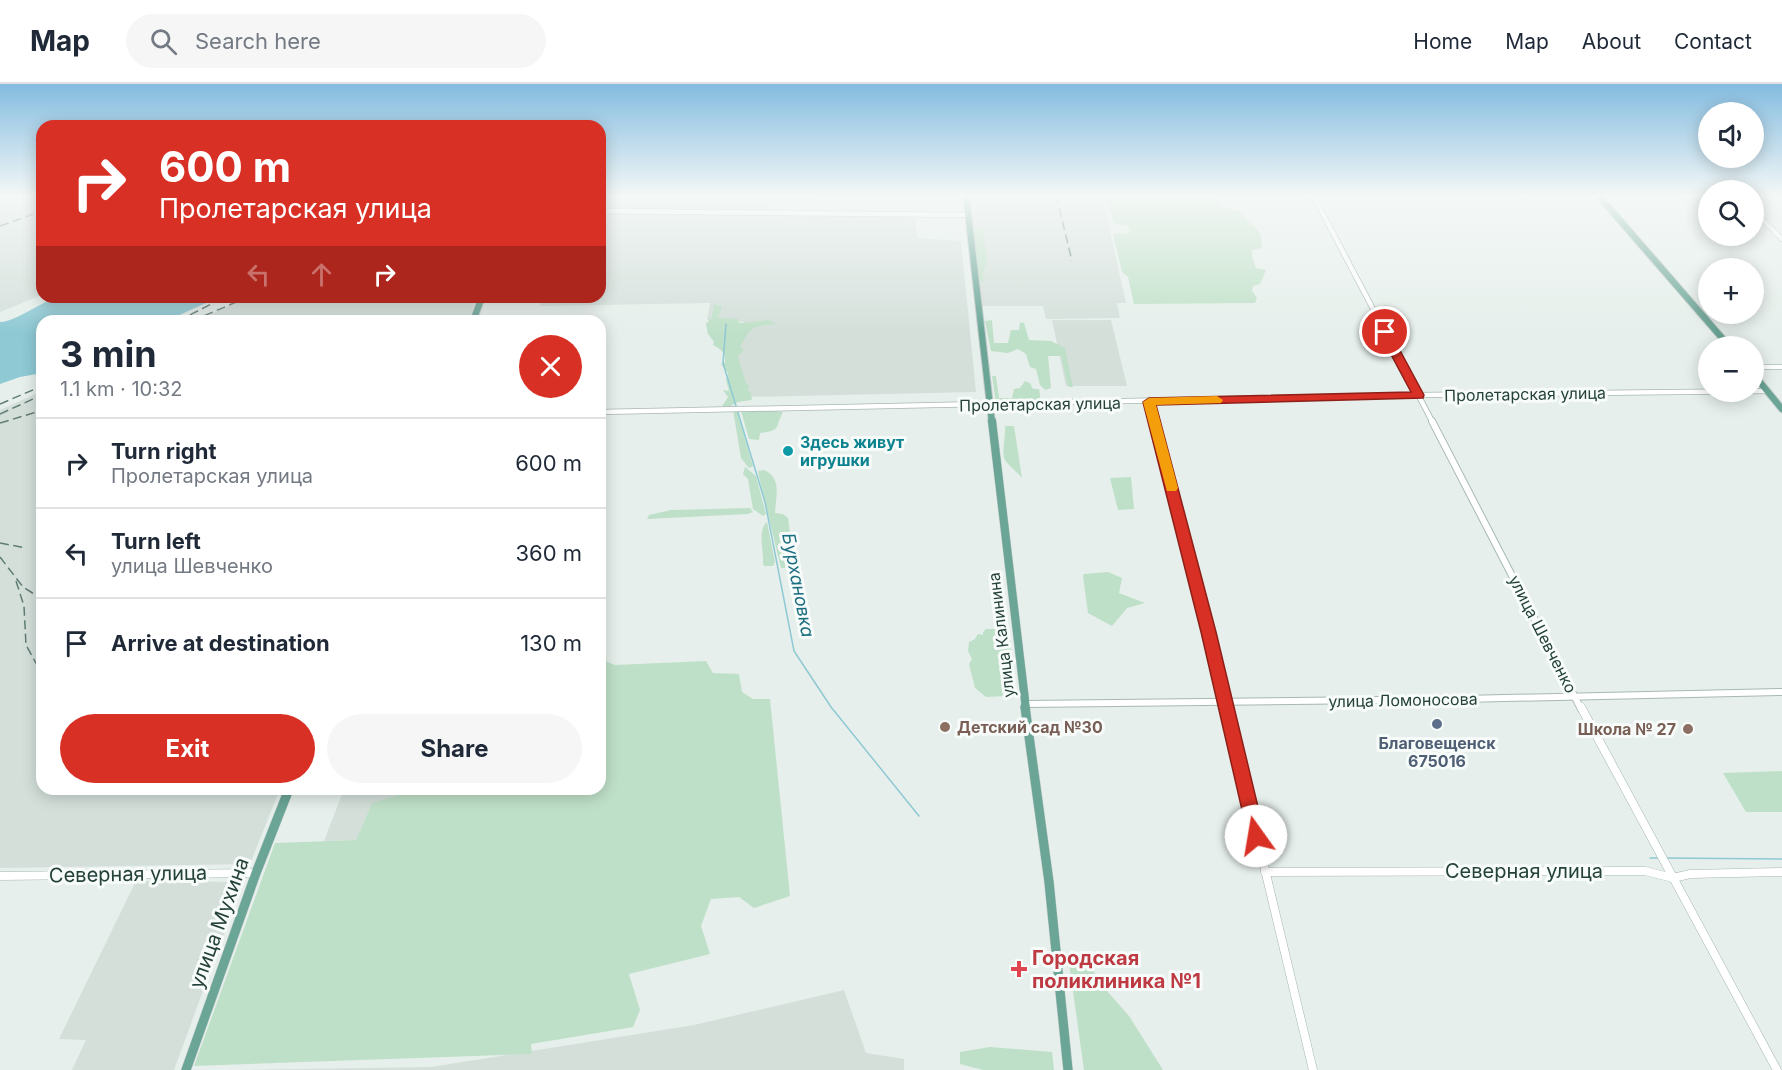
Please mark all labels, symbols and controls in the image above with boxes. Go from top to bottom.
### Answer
search box [126,14,546,68]
text: Map [30,24,90,58]
icon: search [147,25,180,58]
text: Search here [195,28,321,54]
text: Home [1413,29,1472,54]
text: Map [1505,29,1549,54]
text: About [1582,29,1641,54]
text: Contact [1674,29,1752,54]
map controls [1698,102,1764,402]
button: sound [1698,102,1764,168]
text: 600 m [159,141,291,192]
icon: right [60,144,138,222]
button: search [1698,180,1764,246]
text: Пролетарская улица [159,192,432,225]
icon: left [242,258,275,291]
icon: ahead [305,258,338,291]
icon: right [368,258,401,291]
button: + [1698,258,1764,324]
pin [1359,306,1410,357]
icon: arrive [1368,315,1401,348]
text: 3 min [60,332,157,376]
button: close [519,335,582,398]
button: − [1698,336,1764,402]
text: 1.1 km · 10:32 [60,377,183,401]
street label: Пролетарская улица [1444,383,1606,405]
street label: Пролетарская улица [959,393,1121,415]
place label: Здесь живут игрушки [800,432,904,470]
text: Turn right [111,438,217,464]
marker: Здесь живут игрушки [781,444,795,458]
icon: right [60,447,93,480]
text: 600 m [515,450,582,476]
text: Пролетарская улица [111,464,313,488]
text: Turn left [111,528,201,554]
water label: Бурхановка [778,531,819,639]
icon: left [60,537,93,570]
text: 360 m [515,540,582,566]
text: улица Шевченко [111,554,273,578]
street label: улица Калинина [983,571,1019,699]
street label: улица Шевченко [1505,572,1581,696]
icon: arrive [60,627,93,660]
text: Arrive at destination [111,630,330,656]
text: 130 m [520,630,582,656]
street label: улица Ломоносова [1328,689,1478,711]
button: Exit [60,714,315,783]
button: Share [327,714,582,783]
place label: Детский сад №30 [957,717,1103,737]
marker: Благовещенск 675016 [1430,717,1444,731]
place label: Школа № 27 [1578,719,1676,739]
marker: Детский сад №30 [938,720,952,734]
marker: Школа № 27 [1681,722,1695,736]
place label: Благовещенск 675016 [1378,733,1496,771]
position arrow [1224,804,1288,868]
street label: улица Мухина [184,854,254,992]
street label: Северная улица [1445,859,1603,883]
street label: Северная улица [49,861,207,887]
place label: Городская поликлиника №1 [1032,946,1201,993]
marker: Городская поликлиника №1 [1010,960,1028,978]

